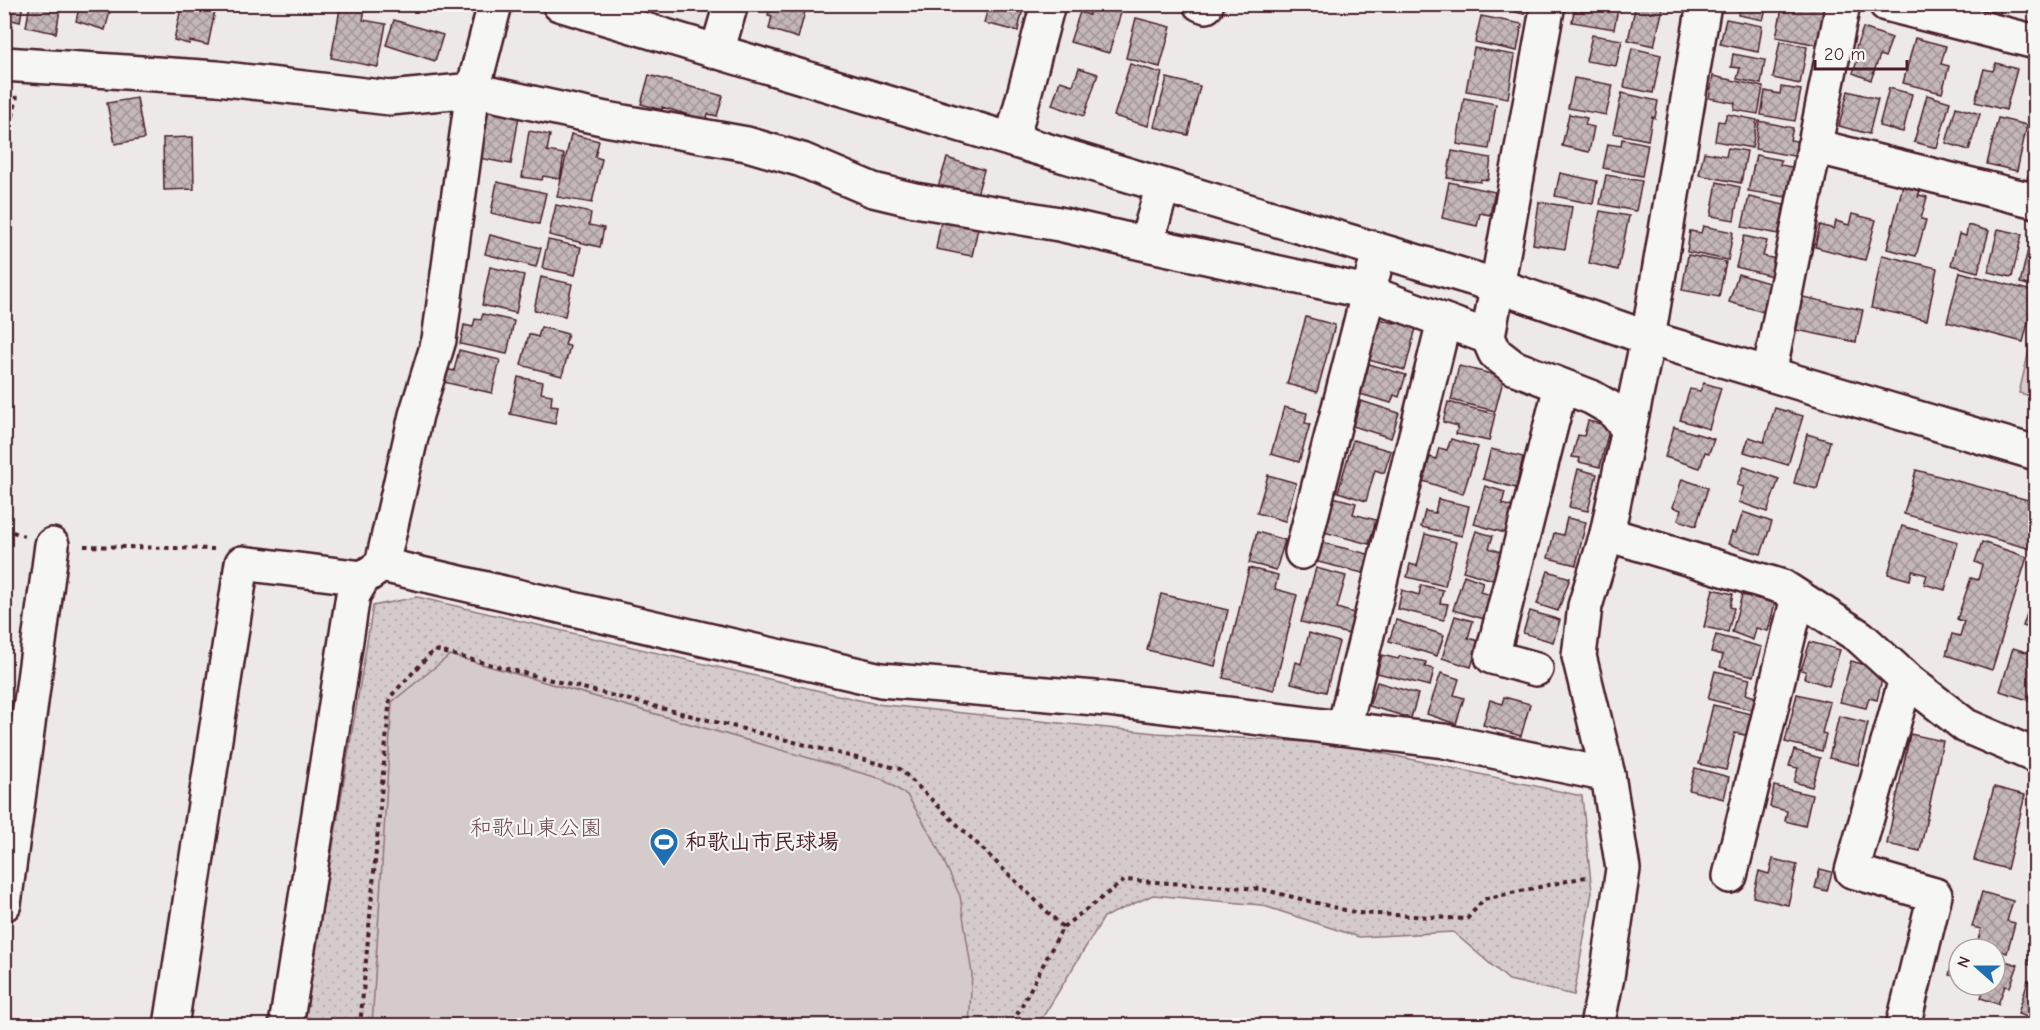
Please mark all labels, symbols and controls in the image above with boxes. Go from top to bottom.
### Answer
scale bar [1815,33,1906,71]
text: 20 m [1824,44,1865,65]
park label: 和歌山東公園 [470,815,602,841]
sports icon: 和歌山市民球場 [648,826,680,868]
place label: 和歌山市民球場 [685,829,839,855]
north arrow [1947,937,2007,997]
text: N [1954,954,1974,970]

